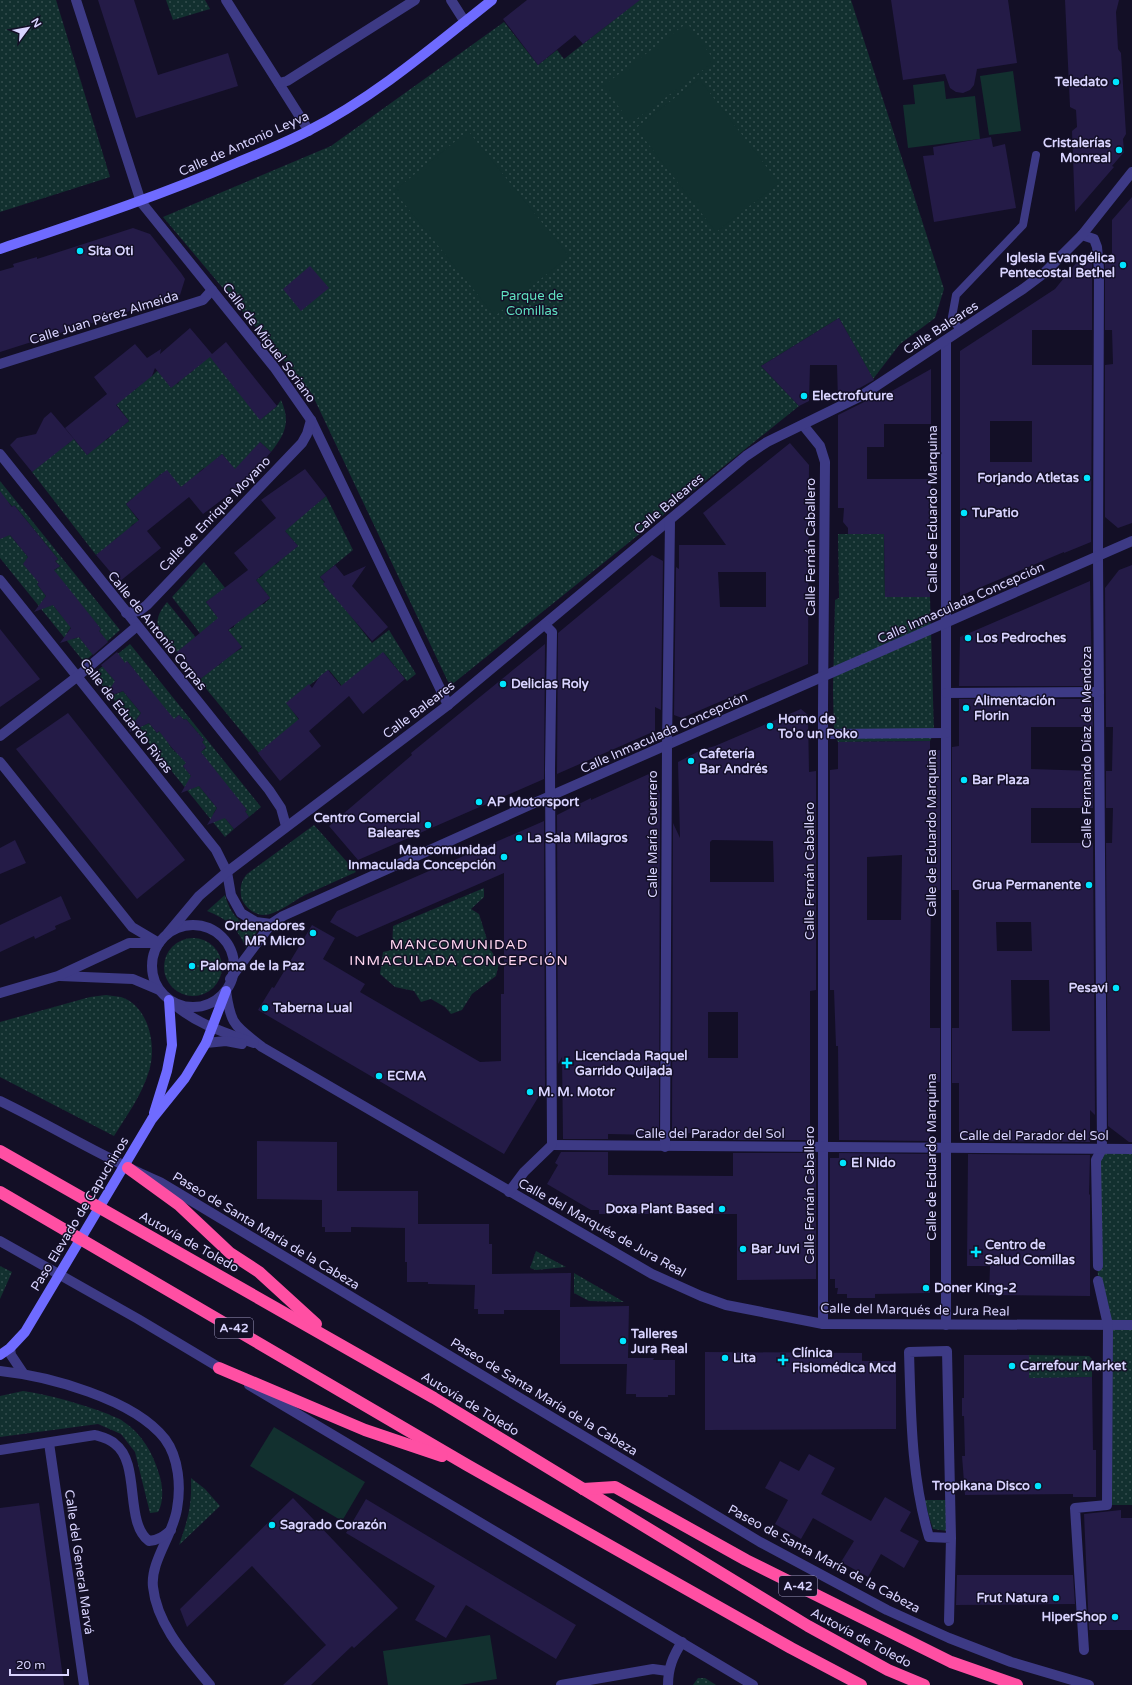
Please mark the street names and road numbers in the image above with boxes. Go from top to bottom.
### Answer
street label: Calle de Antonio Leyva [176,108,312,180]
street label: Calle de Miguel Soriano [219,280,319,406]
street label: Calle Juan Pérez Almeida [28,288,180,348]
street label: Calle Baleares [901,298,981,358]
street label: Calle de Eduardo Marquina [925,425,941,593]
street label: Calle de Enrique Moyano [156,453,274,575]
street label: Calle Baleares [631,470,707,538]
street label: Calle Fernán Caballero [803,478,819,616]
street label: Calle Inmaculada Concepción [875,559,1047,647]
street label: Calle de Antonio Corpas [104,568,210,694]
street label: Calle Fernando Díaz de Mendoza [1079,646,1095,848]
street label: Calle de Eduardo Rivas [76,655,176,777]
street label: Calle Baleares [380,678,458,742]
street label: Calle Inmaculada Concepción [578,689,750,777]
street label: Calle de Eduardo Marquina [924,749,940,917]
street label: Calle María Guerrero [645,770,661,898]
street label: Calle Fernán Caballero [802,802,818,940]
street label: Calle de Eduardo Marquina [924,1073,940,1241]
street label: Calle del Parador del Sol [635,1126,785,1142]
street label: Calle Fernán Caballero [802,1126,818,1264]
street label: Calle del Parador del Sol [959,1128,1109,1144]
street label: Paso Elevado de Capuchinos [28,1134,132,1294]
street label: Paseo de Santa María de la Cabeza [169,1169,363,1293]
street label: Calle del Marqués de Jura Real [515,1175,689,1281]
street label: Autovía de Toledo [136,1208,242,1276]
street label: Calle del Marqués de Jura Real [820,1300,1010,1320]
road number: A-42 [215,1318,253,1338]
street label: Paseo de Santa María de la Cabeza [447,1335,641,1459]
street label: Autovía de Toledo [418,1368,522,1440]
street label: Calle del General Marvá [61,1489,97,1635]
street label: Paseo de Santa María de la Cabeza [725,1501,923,1617]
road number: A-42 [779,1576,817,1596]
street label: Autovía de Toledo [808,1605,914,1671]

